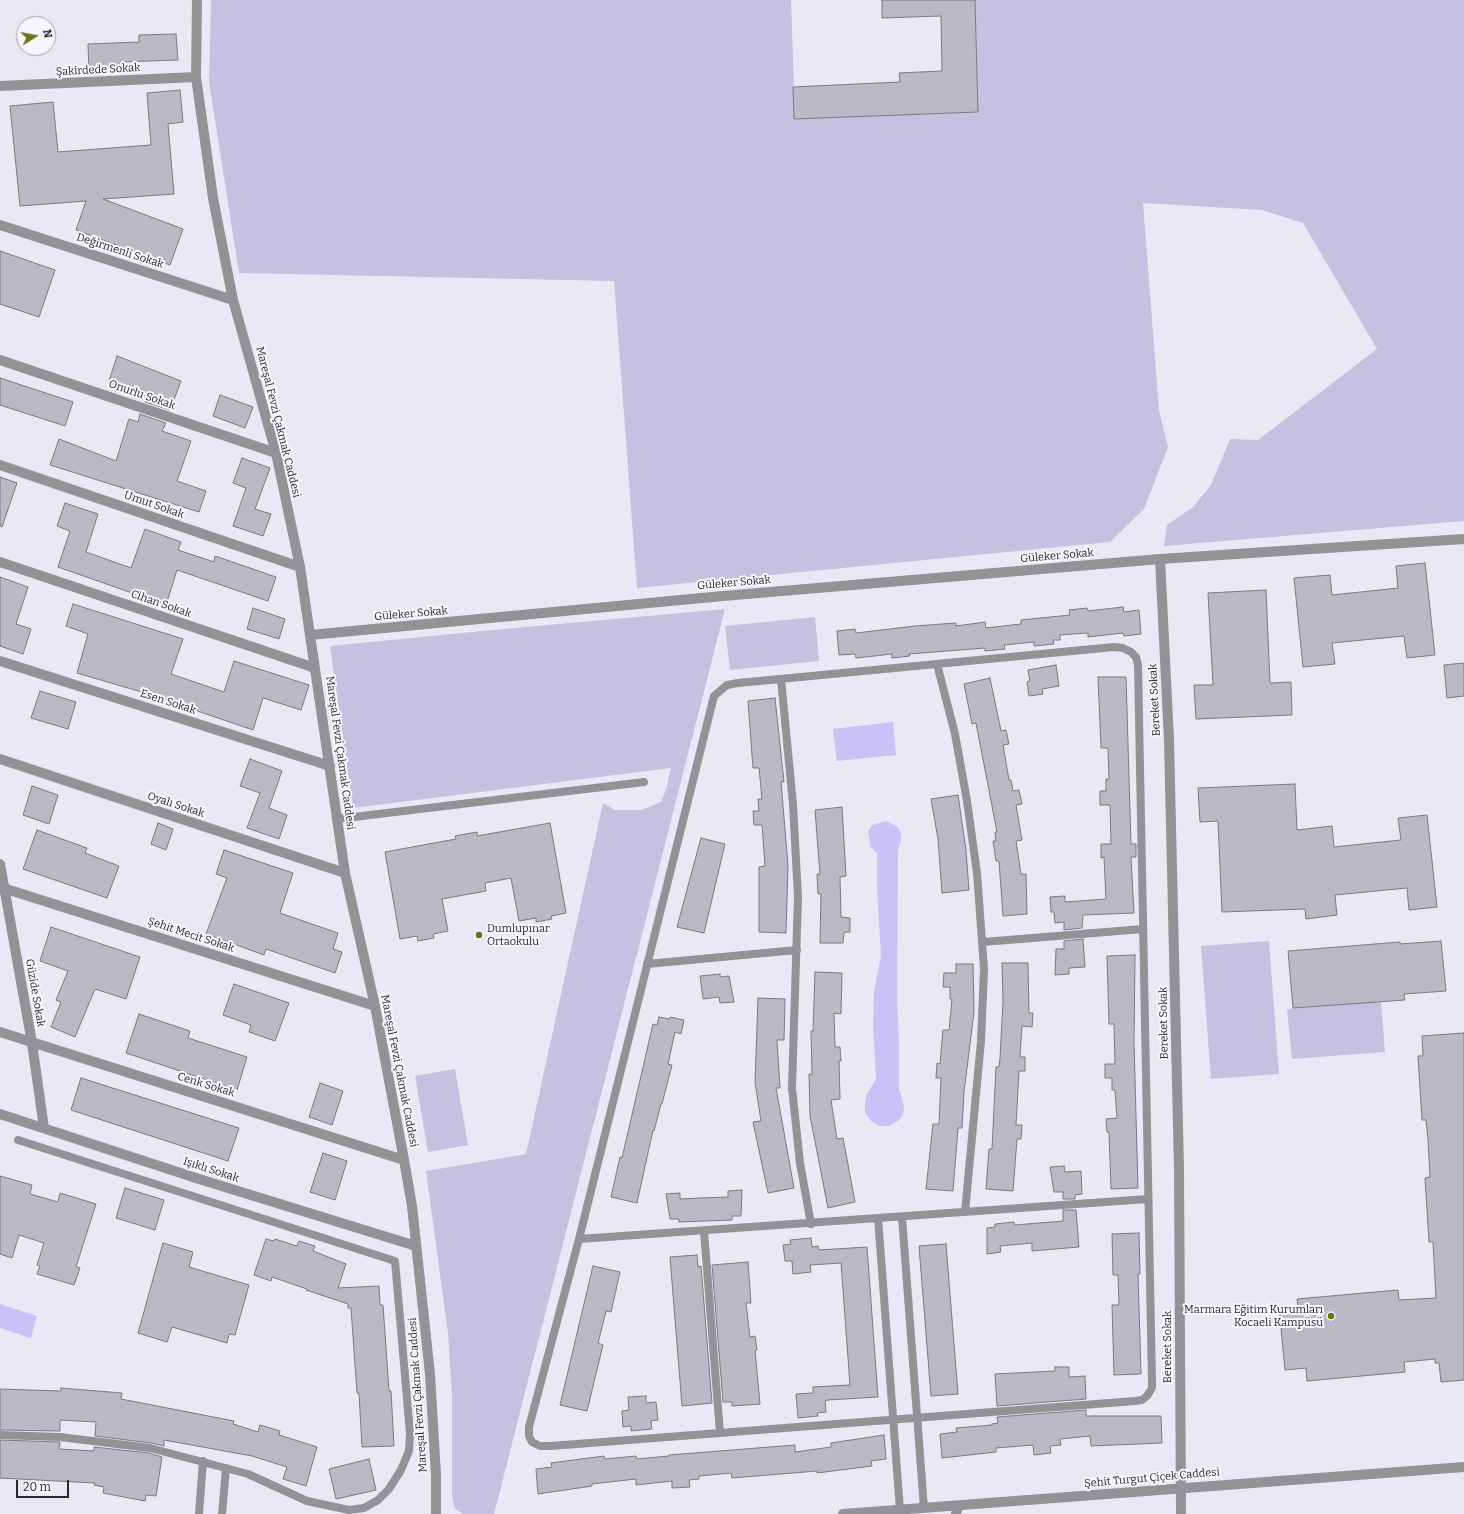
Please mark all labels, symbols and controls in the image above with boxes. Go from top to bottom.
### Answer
north arrow [16,16,56,56]
text: N [40,28,54,39]
street label: Şakirdede Sokak [55,61,141,79]
street label: Değirmenli Sokak [75,231,165,271]
street label: Mareşal Fevzi Çakmak Caddesi [253,345,303,499]
street label: Onurlu Sokak [107,377,177,413]
street label: Umut Sokak [122,489,186,521]
street label: Güleker Sokak [1020,546,1094,566]
street label: Güleker Sokak [697,573,771,593]
street label: Cihan Sokak [129,587,193,621]
street label: Güleker Sokak [374,604,448,624]
street label: Bereket Sokak [1147,663,1163,737]
street label: Mareşal Fevzi Çakmak Caddesi [323,675,357,831]
street label: Esen Sokak [138,687,198,717]
street label: Oyalı Sokak [146,790,206,820]
street label: Şehit Mecit Sokak [146,915,236,955]
place label: Dumlupınar Ortaokulu [487,922,550,948]
marker: Dumlupınar Ortaokulu [474,930,484,940]
street label: Güzide Sokak [23,958,47,1028]
street label: Bereket Sokak [1157,987,1171,1059]
street label: Mareşal Fevzi Çakmak Caddesi [378,994,420,1148]
street label: Cenk Sokak [176,1070,236,1100]
street label: Işıklı Sokak [181,1155,241,1185]
place label: Marmara Eğitim Kurumları Kocaeli Kampüsü [1184,1303,1323,1329]
street label: Bereket Sokak [1161,1311,1175,1383]
marker: Marmara Eğitim Kurumları Kocaeli Kampüsü [1326,1311,1336,1321]
street label: Mareşal Fevzi Çakmak Caddesi [406,1317,430,1473]
street label: Şehit Turgut Çiçek Caddesi [1084,1465,1220,1491]
scale bar [18,1472,71,1498]
text: 20 m [23,1480,51,1494]

